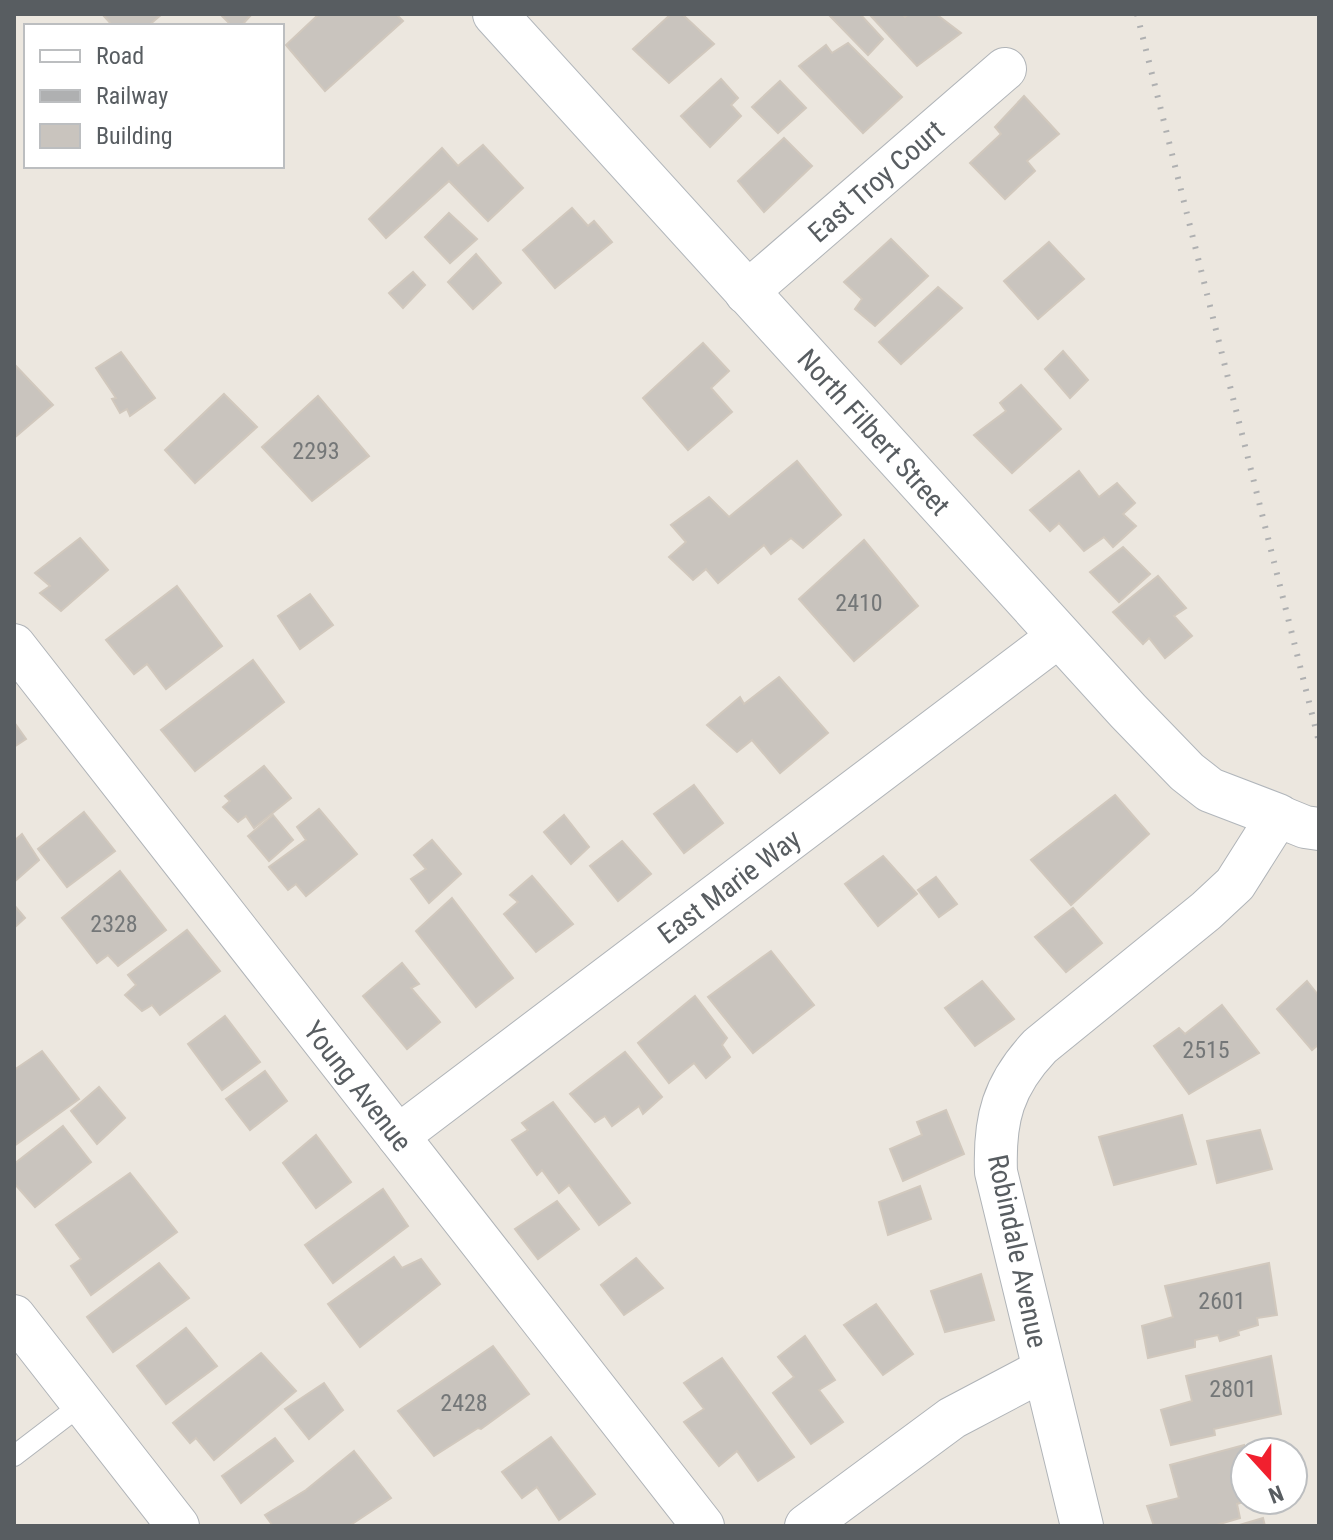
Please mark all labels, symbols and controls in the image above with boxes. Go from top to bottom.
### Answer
legend [24,24,284,168]
text: Road [96,42,144,70]
text: Railway [96,82,168,110]
street label: East Troy Court [802,113,951,249]
text: Building [96,122,173,150]
street label: North Filbert Street [791,343,957,522]
house number: 2293 [292,437,340,465]
house number: 2410 [835,589,883,617]
street label: East Marie Way [652,822,807,951]
house number: 2328 [90,910,138,938]
street label: Young Avenue [297,1015,419,1158]
house number: 2515 [1182,1036,1230,1064]
street label: Robindale Avenue [981,1152,1054,1351]
house number: 2601 [1198,1287,1246,1315]
house number: 2801 [1209,1375,1257,1403]
house number: 2428 [440,1389,488,1417]
north arrow [1229,1436,1309,1516]
text: N [1265,1480,1287,1508]

